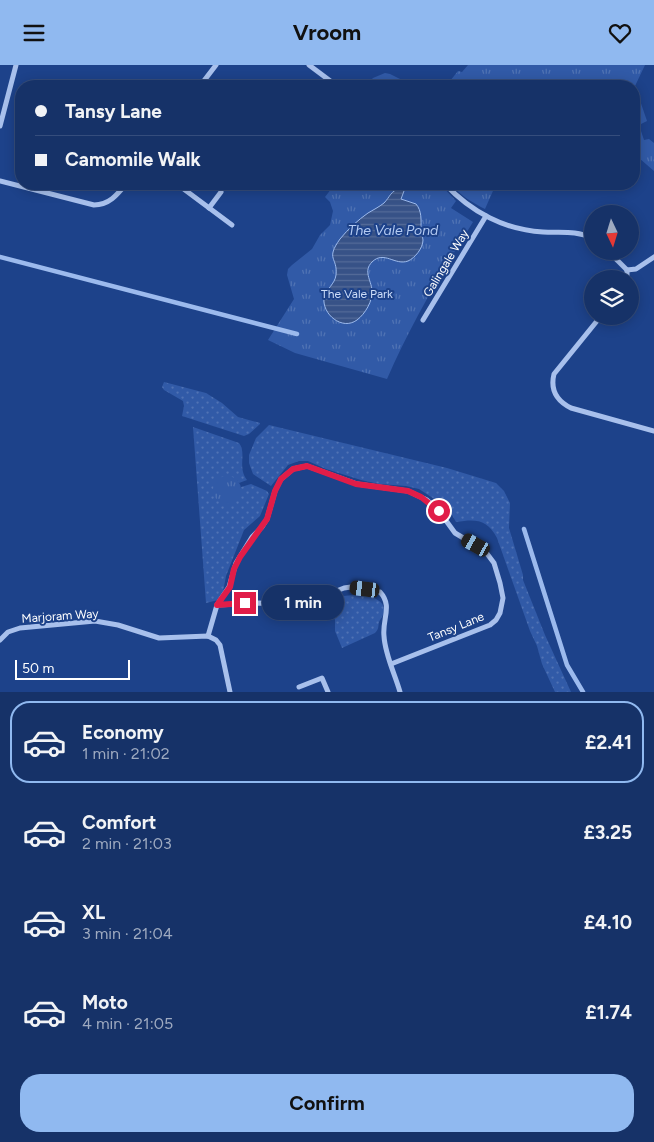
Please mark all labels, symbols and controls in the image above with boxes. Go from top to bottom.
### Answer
icon: menu [20,19,48,47]
text: Vroom [293,19,361,46]
icon: heart [606,19,634,47]
text: Tansy Lane [65,100,162,123]
text: Camomile Walk [65,148,201,171]
north arrow [584,205,639,260]
map controls [584,205,639,325]
water label: The Vale Pond [348,222,439,239]
street label: Galingale Way [420,226,472,299]
button: layers [584,270,639,325]
park label: The Vale Park [321,287,393,301]
route start [428,500,450,522]
car [459,531,492,559]
car [349,580,380,598]
callout: 1 min [262,585,345,621]
route end [234,592,256,614]
text: 1 min [284,593,322,612]
street label: Marjoram Way [21,606,100,626]
street label: Tansy Lane [426,609,486,645]
scale bar [15,657,130,680]
text: 50 m [22,660,54,677]
icon: car [22,720,67,765]
text: Economy [82,721,164,744]
text: £2.41 [585,731,632,754]
text: 1 min · 21:02 [82,744,170,763]
icon: car [22,810,67,855]
text: Comfort [82,811,157,834]
text: £3.25 [583,821,632,844]
text: 2 min · 21:03 [82,834,172,853]
icon: car [22,900,67,945]
text: XL [82,901,105,924]
text: £4.10 [584,911,632,934]
text: 3 min · 21:04 [82,924,173,943]
icon: car [22,990,67,1035]
text: Moto [82,991,128,1014]
text: £1.74 [585,1001,632,1024]
text: 4 min · 21:05 [82,1014,173,1033]
button: Confirm [20,1074,634,1132]

